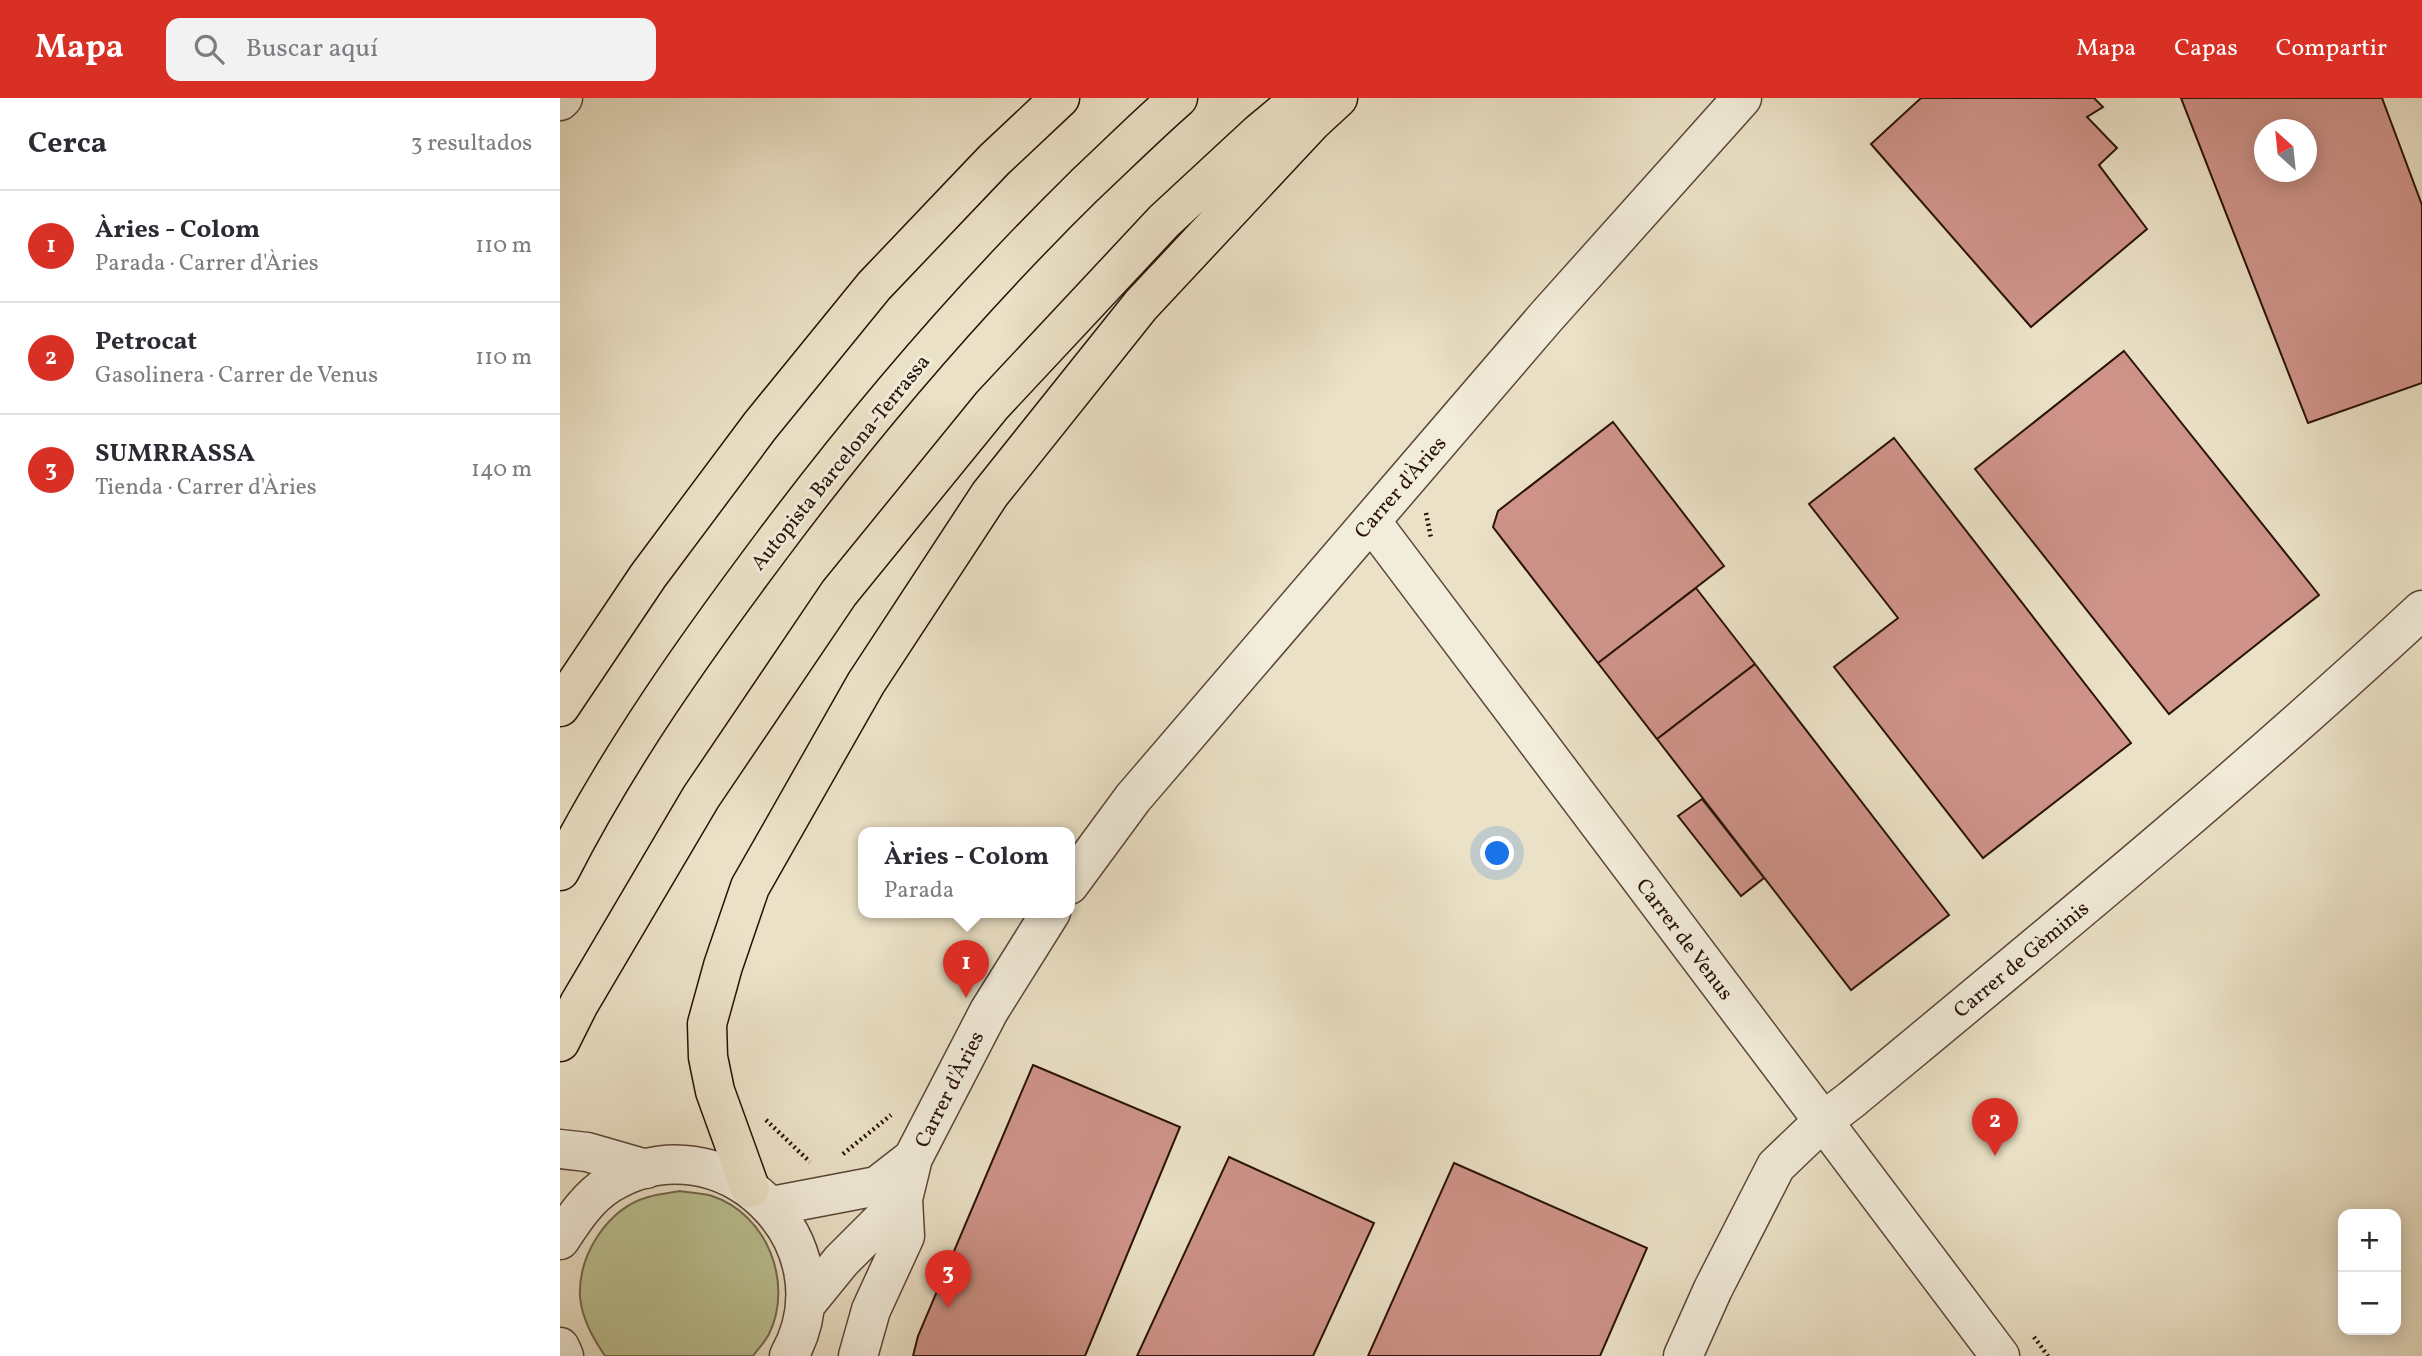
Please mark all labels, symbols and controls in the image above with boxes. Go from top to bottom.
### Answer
search box [166,18,656,81]
text: Mapa [35,26,124,72]
icon: search [190,30,228,68]
text: Buscar aquí [246,31,378,67]
text: Mapa [2076,32,2136,66]
text: Capas [2174,32,2238,66]
text: Compartir [2276,32,2387,66]
north arrow [2254,119,2317,182]
text: Cerca [28,123,107,165]
text: 3 resultados [411,128,532,160]
text: Àries - Colom [95,212,260,248]
text: 1 [46,230,56,262]
text: 110 m [475,230,532,262]
text: Parada · Carrer d'Àries [95,248,319,280]
text: Petrocat [95,324,197,360]
text: 2 [45,342,57,374]
text: 110 m [475,342,532,374]
street label: Autopista Barcelona-Terrassa [745,349,938,577]
text: Gasolinera · Carrer de Venus [95,360,378,392]
street label: Carrer d'Àries [1348,430,1454,546]
text: SUMRRASSA [95,436,255,472]
text: 3 [45,454,57,486]
text: 140 m [471,454,532,486]
text: Tienda · Carrer d'Àries [95,472,317,504]
popup [858,827,1075,918]
your location [1480,836,1514,870]
text: Àries - Colom [884,839,1049,875]
street label: Carrer de Venus [1628,873,1739,1007]
text: Parada [884,875,954,907]
street label: Carrer de Gèminis [1948,895,2096,1026]
pin: 1 [943,940,989,998]
street label: Carrer d'Àries [908,1026,992,1153]
pin: 2 [1972,1098,2018,1156]
map controls [2338,1209,2401,1335]
button: + [2338,1209,2401,1272]
pin: 3 [925,1250,971,1308]
button: − [2338,1272,2401,1335]

